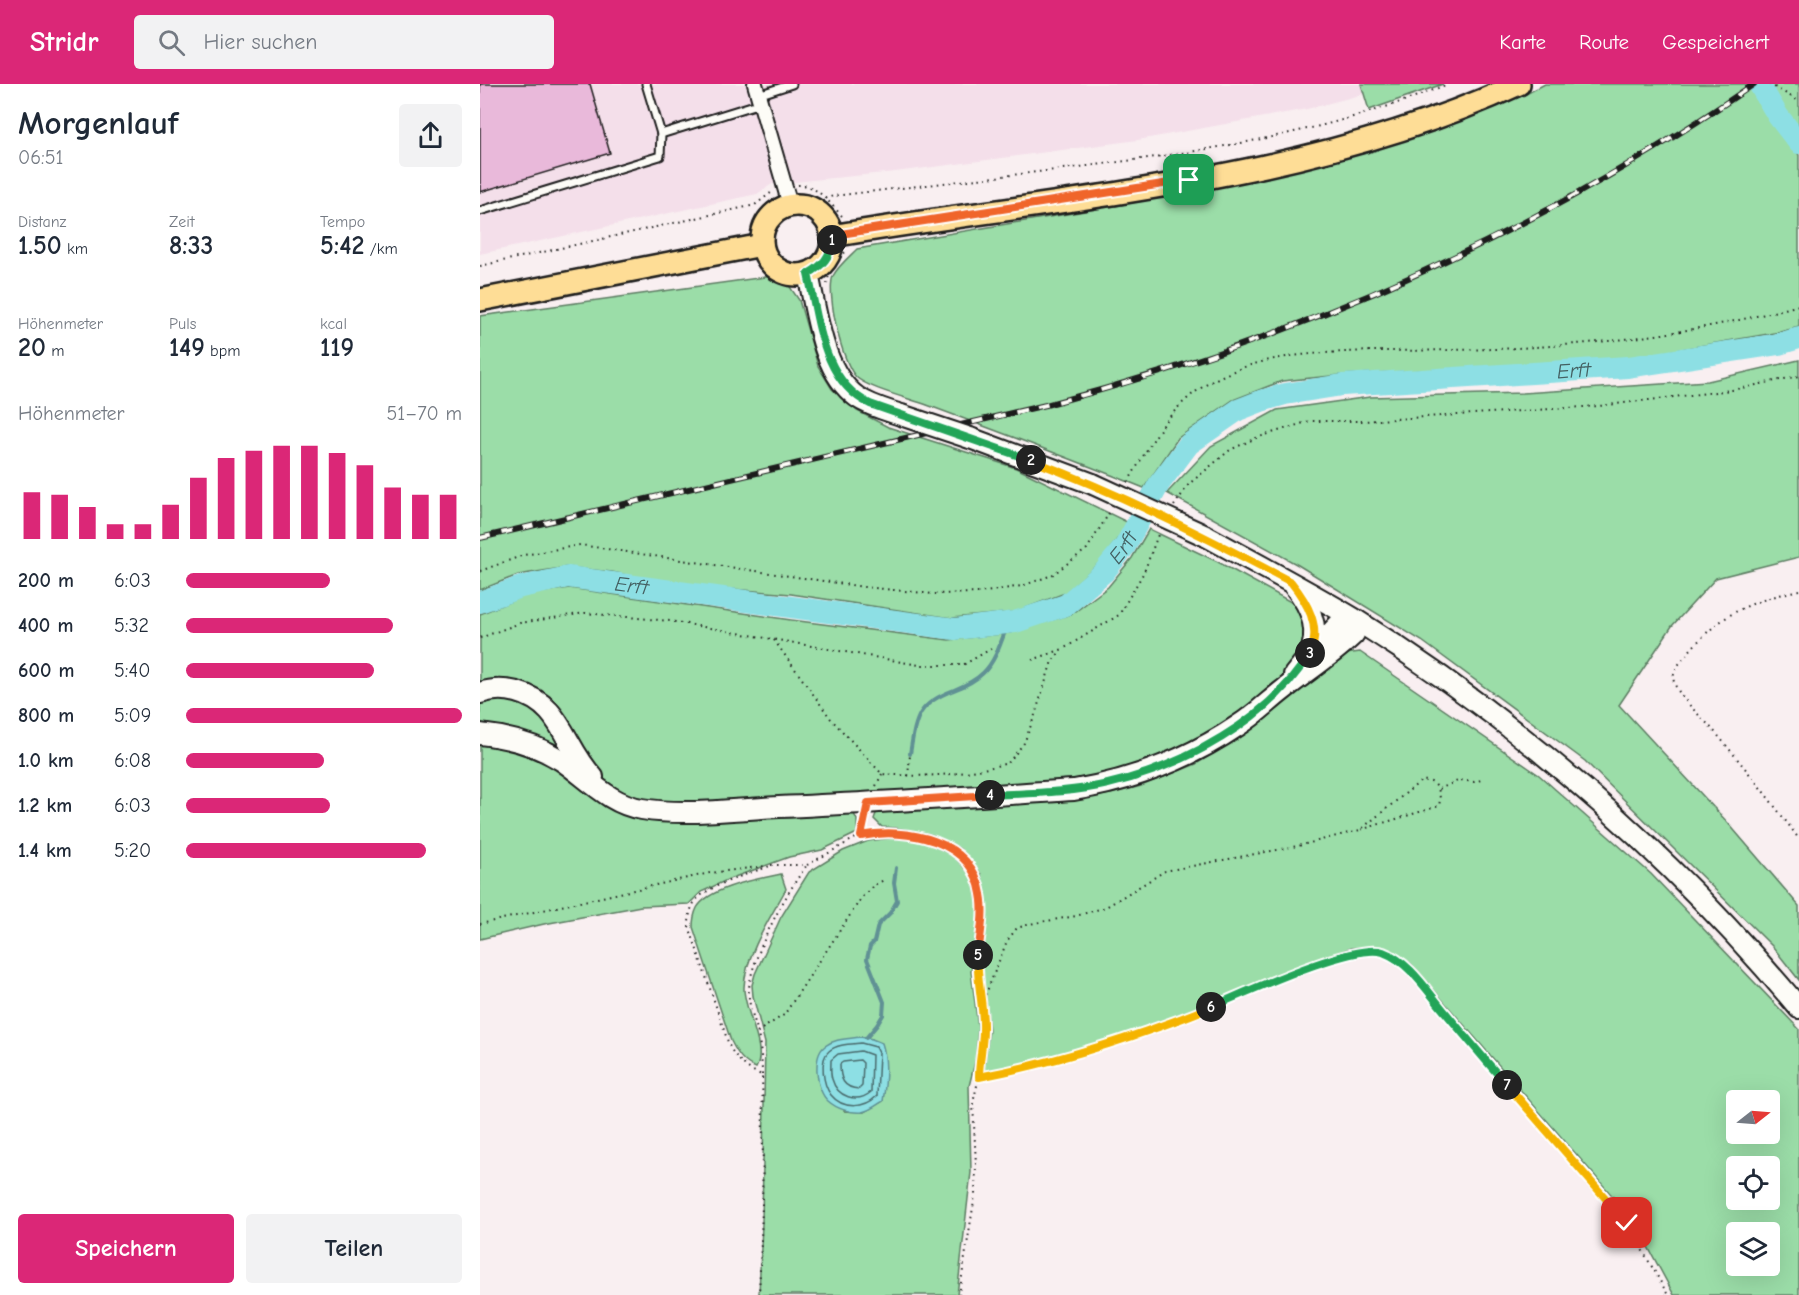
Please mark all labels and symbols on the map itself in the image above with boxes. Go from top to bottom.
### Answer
pin [1163,154,1214,205]
pin: 1 [817,225,847,255]
water label: Erft [1556,357,1593,383]
pin: 2 [1016,445,1046,475]
water label: Erft [1104,526,1143,568]
water label: Erft [613,571,651,600]
pin: 3 [1295,638,1325,668]
pin: 4 [975,780,1005,810]
pin: 5 [963,940,993,970]
pin: 6 [1196,992,1226,1022]
pin: 7 [1492,1070,1522,1100]
north arrow [1726,1090,1780,1144]
pin [1601,1197,1652,1248]

